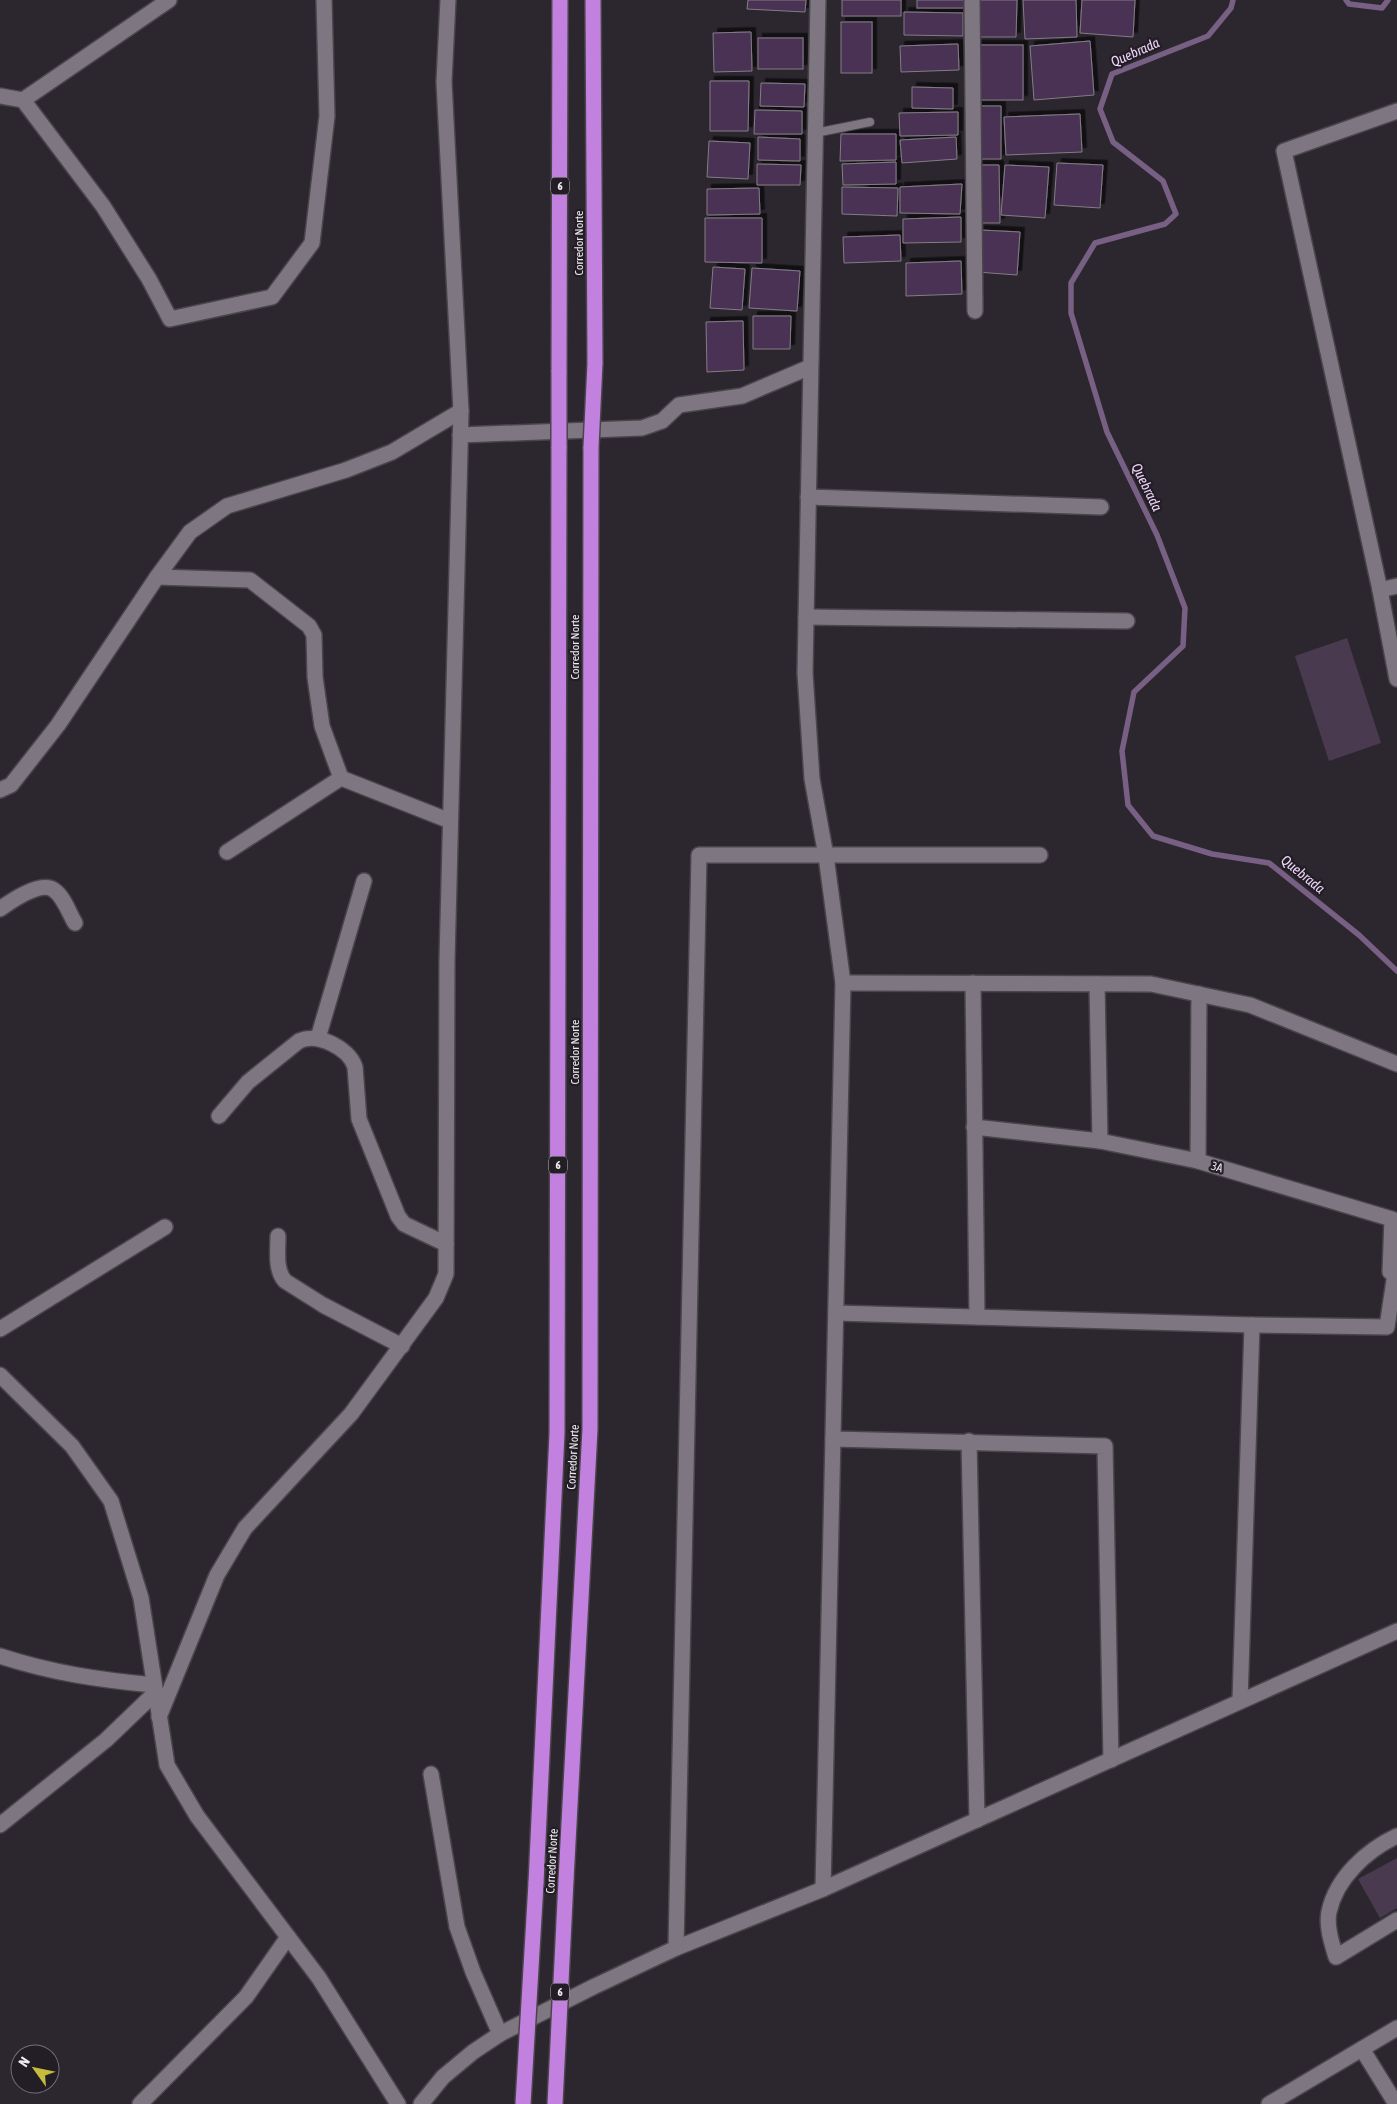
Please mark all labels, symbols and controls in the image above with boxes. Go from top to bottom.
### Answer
water label: Quebrada [1108,34,1162,70]
road number: 6 [551,178,569,195]
street label: Corredor Norte [572,211,586,275]
water label: Quebrada [1129,460,1166,514]
street label: Corredor Norte [568,615,582,679]
water label: Quebrada [1278,852,1328,897]
street label: Corredor Norte [568,1020,582,1084]
road number: 6 [549,1156,567,1174]
street label: 3A [1209,1159,1225,1175]
street label: Corredor Norte [564,1424,582,1490]
street label: Corredor Norte [543,1828,561,1894]
road number: 6 [551,1984,569,2000]
north arrow [10,2044,60,2094]
text: N [15,2054,33,2070]

